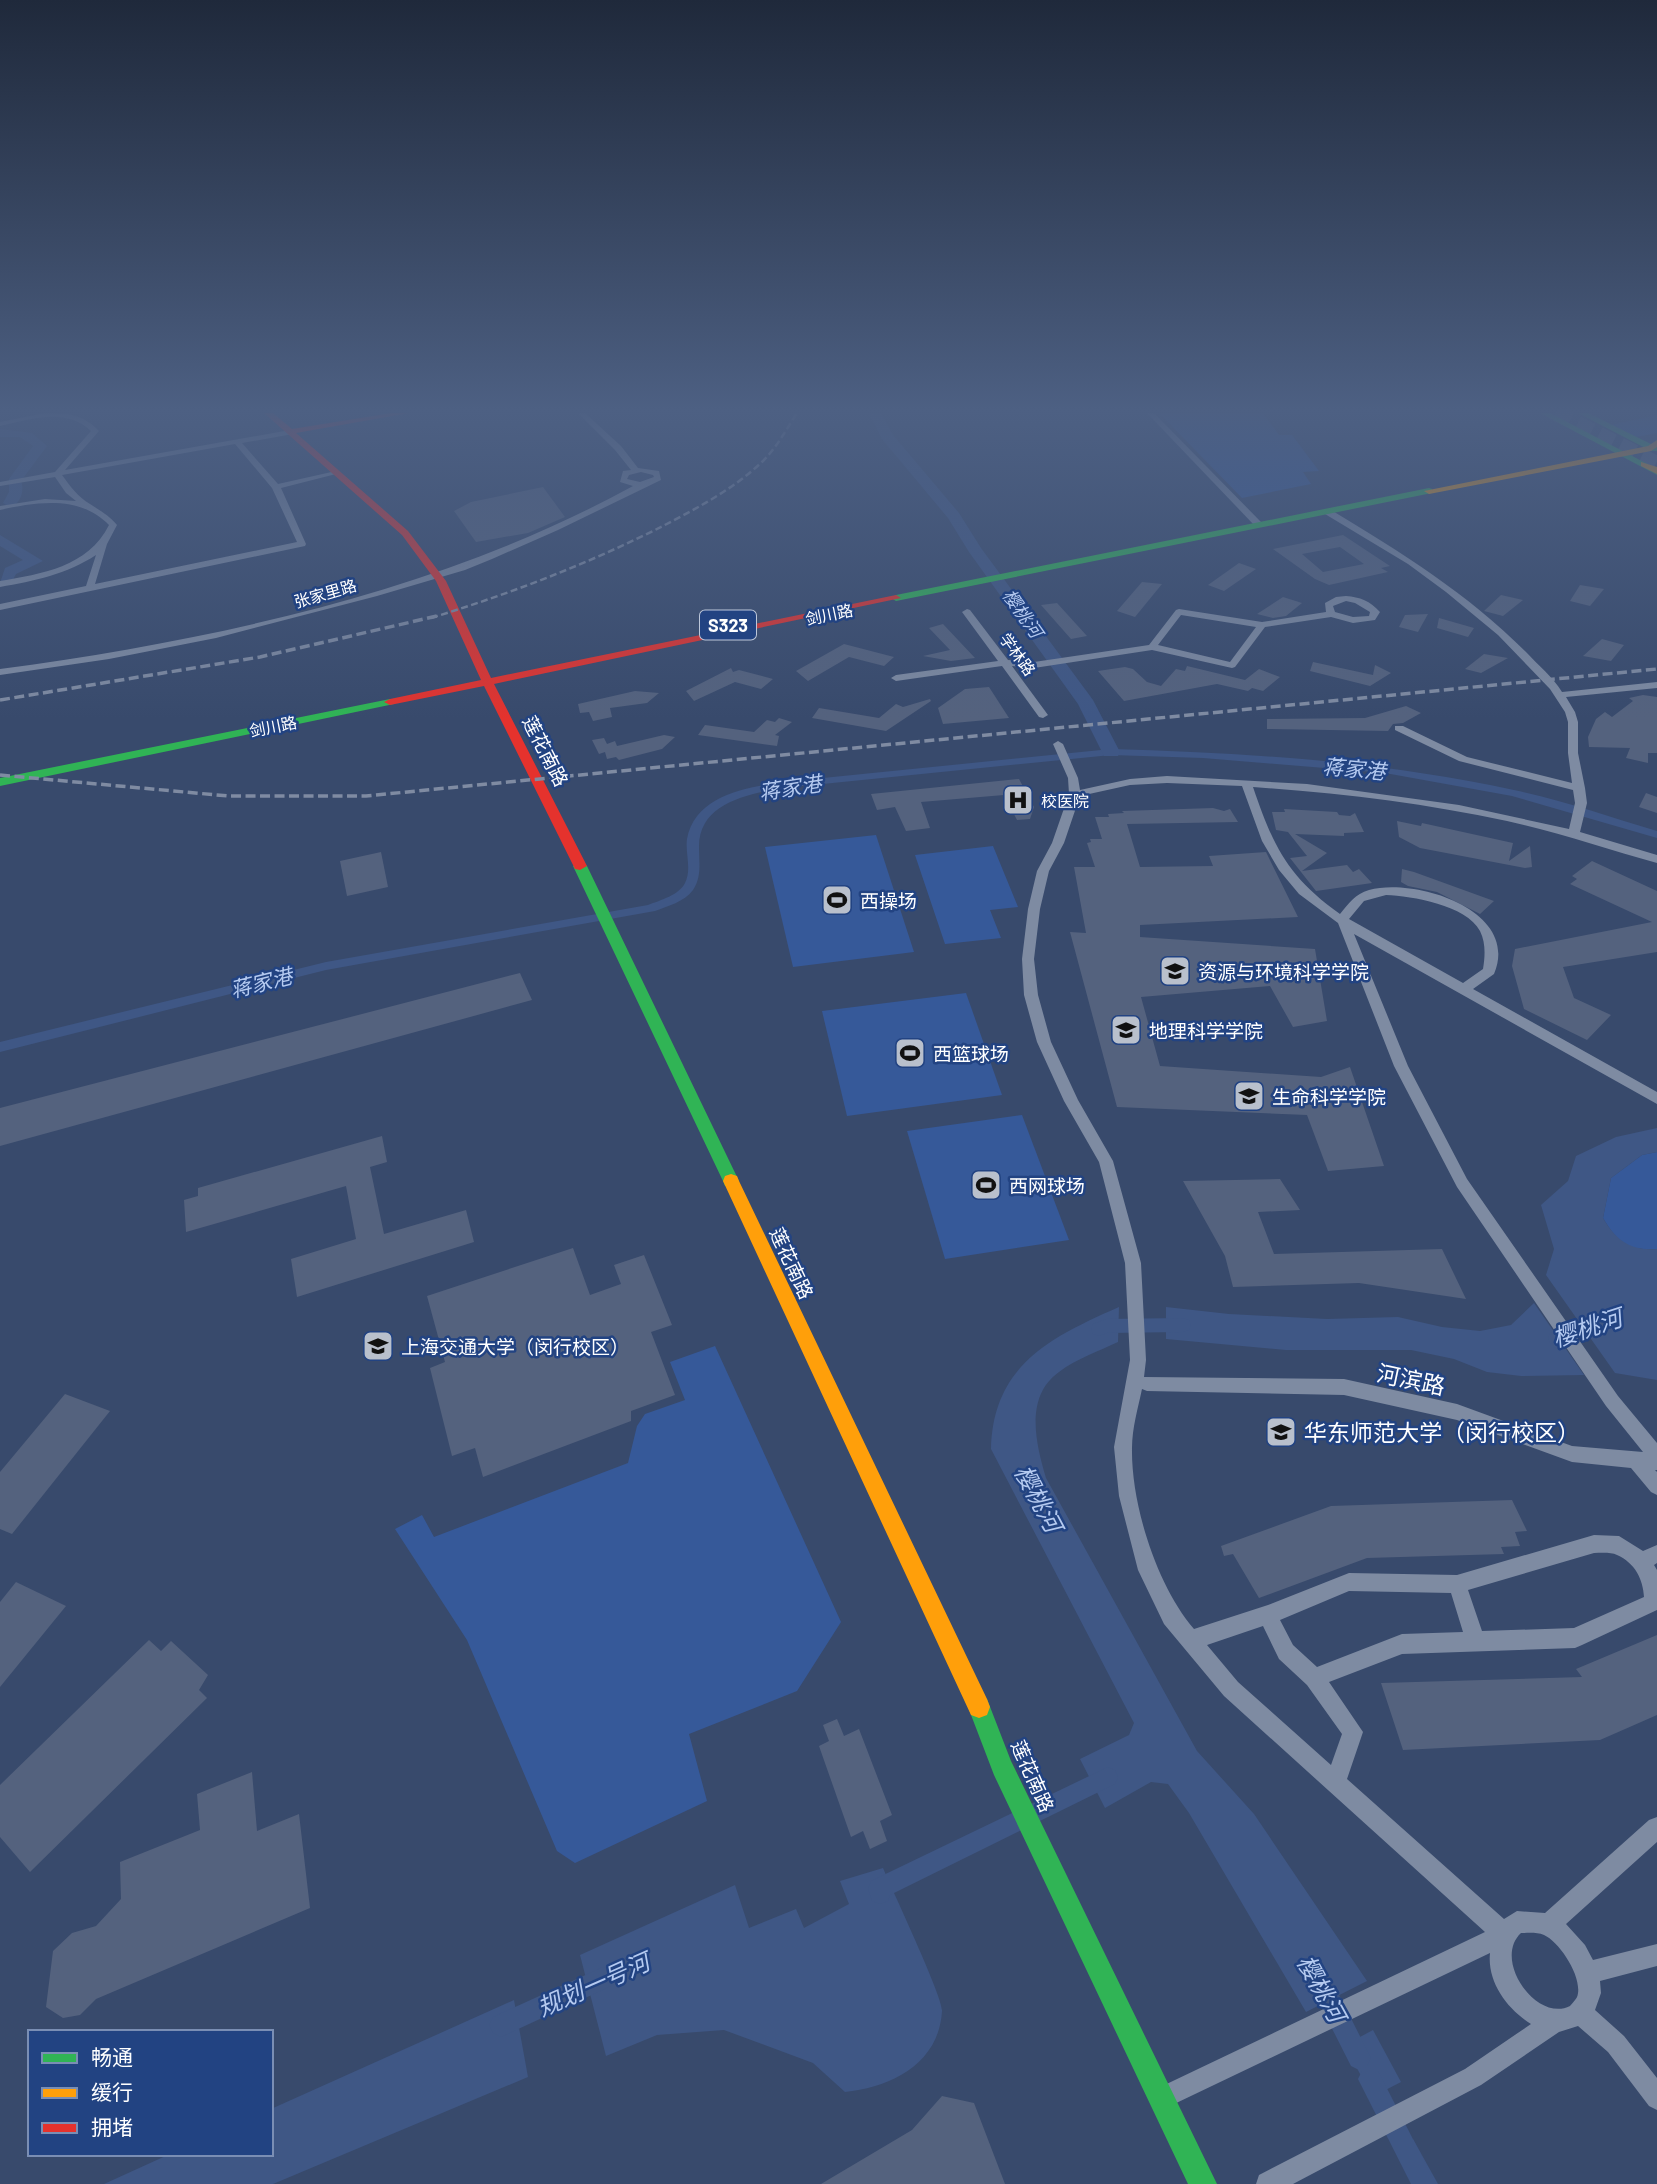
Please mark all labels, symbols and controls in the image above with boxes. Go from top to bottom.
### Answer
street label: 张家里路 [292,575,358,611]
water label: 樱桃河 [999,585,1049,644]
street label: 剑川路 [804,600,854,628]
road number: S323 [700,610,756,640]
street label: 学林路 [996,629,1040,679]
street label: 剑川路 [248,712,298,740]
street label: 莲花南路 [518,712,574,790]
water label: 蒋家港 [1322,753,1389,783]
water label: 蒋家港 [757,769,826,804]
hospital icon: 校医院 [1001,783,1035,817]
place label: 校医院 [1041,791,1089,810]
sports icon: 西操场 [820,883,854,917]
place label: 西操场 [860,889,917,912]
school or university icon: 资源与环境科学学院 [1158,954,1192,988]
place label: 资源与环境科学学院 [1198,960,1369,983]
water label: 蒋家港 [227,962,297,1002]
school or university icon: 地理科学学院 [1109,1013,1143,1047]
place label: 地理科学学院 [1149,1019,1263,1042]
sports icon: 西篮球场 [893,1036,927,1070]
place label: 西篮球场 [933,1042,1009,1065]
school or university icon: 生命科学学院 [1232,1079,1266,1113]
place label: 生命科学学院 [1272,1085,1386,1108]
sports icon: 西网球场 [969,1168,1003,1202]
place label: 西网球场 [1009,1174,1085,1197]
street label: 莲花南路 [766,1224,818,1302]
water label: 樱桃河 [1548,1301,1630,1352]
school or university icon: 上海交通大学（闵行校区） [361,1329,395,1363]
place label: 上海交通大学（闵行校区） [401,1335,629,1358]
street label: 河滨路 [1374,1358,1448,1400]
school or university icon: 华东师范大学（闵行校区） [1264,1415,1298,1449]
place label: 华东师范大学（闵行校区） [1304,1418,1580,1446]
water label: 樱桃河 [1009,1459,1071,1540]
street label: 莲花南路 [1007,1737,1059,1815]
water label: 规划一号河 [532,1945,657,2022]
water label: 樱桃河 [1292,1949,1354,2030]
legend [28,2030,273,2156]
text: 畅通 [91,2044,133,2069]
text: 缓行 [91,2079,133,2104]
text: 拥堵 [91,2114,133,2139]

